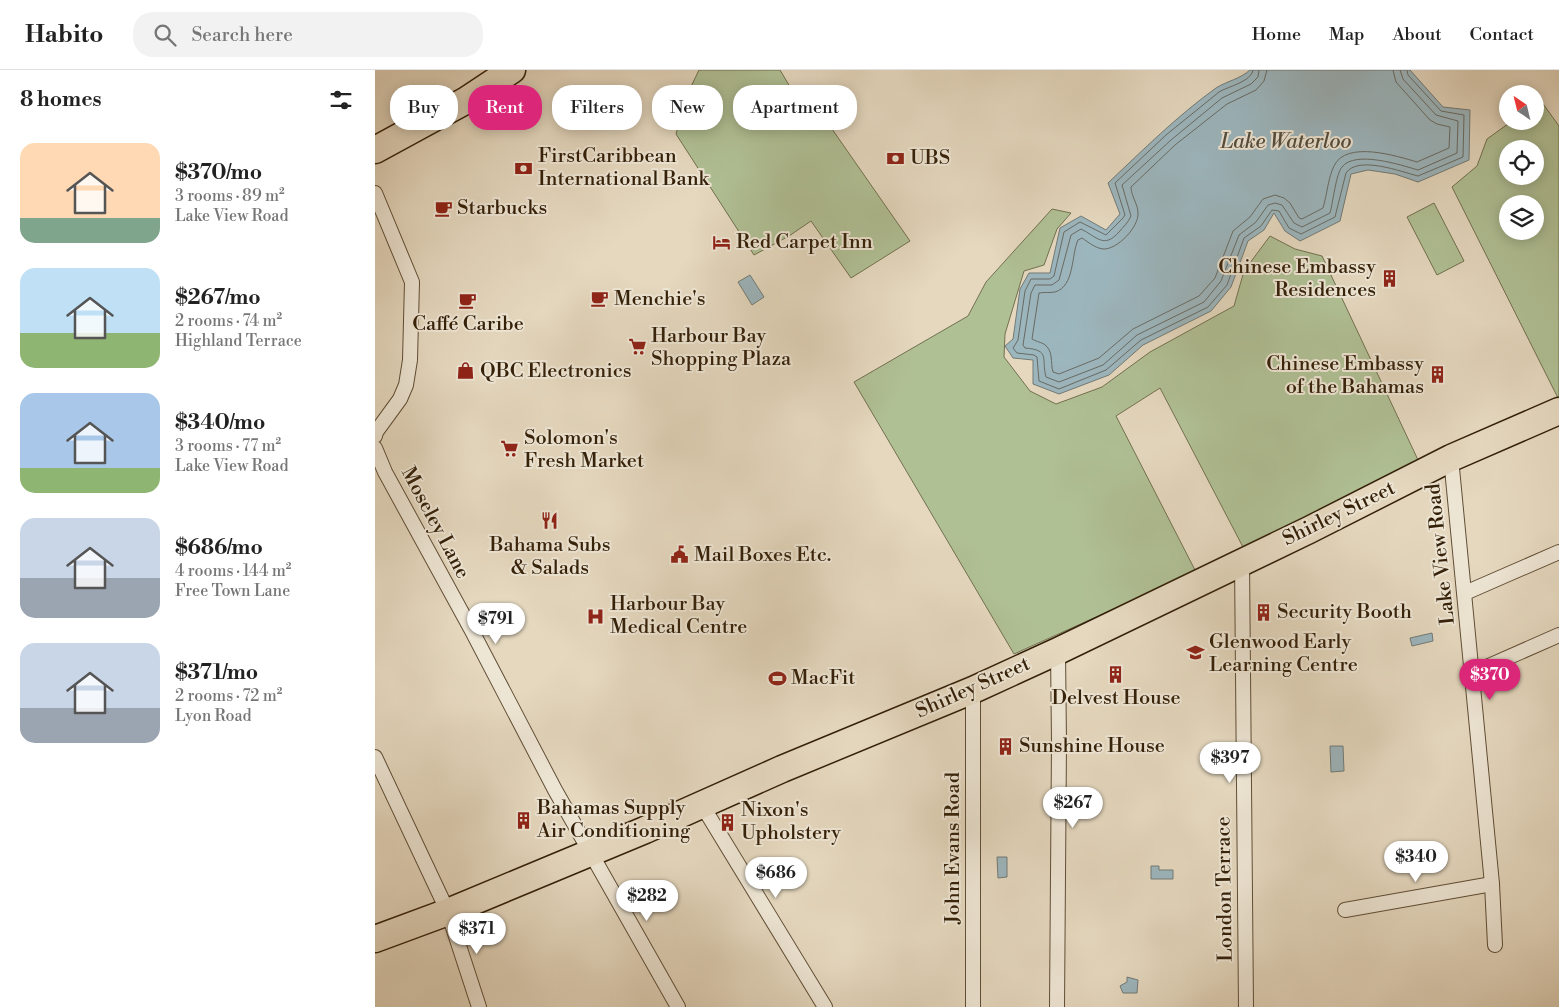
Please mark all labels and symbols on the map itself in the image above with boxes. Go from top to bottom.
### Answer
north arrow [1499,85,1544,130]
water label: Lake Waterloo [1219,129,1352,155]
place label: FirstCaribbean International Bank [538,144,711,192]
place label: UBS [910,146,950,171]
bank icon: UBS [886,148,906,168]
bank icon: FirstCaribbean International Bank [514,158,534,178]
place label: Starbucks [457,196,547,221]
cafe icon: Starbucks [433,198,453,218]
place label: Red Carpet Inn [736,230,873,255]
hotel icon: Red Carpet Inn [712,232,732,252]
place label: Chinese Embassy Residences [1218,255,1376,303]
building icon: Chinese Embassy Residences [1380,268,1400,288]
place label: Menchie's [614,287,706,312]
cafe icon: Menchie's [590,289,610,309]
cafe icon: Caffé Caribe [458,290,478,310]
place label: Caffé Caribe [412,312,524,337]
place label: Harbour Bay Shopping Plaza [651,324,792,372]
supermarket icon: Harbour Bay Shopping Plaza [627,337,647,357]
place label: Chinese Embassy of the Bahamas [1266,352,1424,400]
place label: QBC Electronics [480,359,632,384]
shop icon: QBC Electronics [456,361,476,381]
building icon: Chinese Embassy of the Bahamas [1428,365,1448,385]
place label: Solomon's Fresh Market [524,426,644,474]
supermarket icon: Solomon's Fresh Market [500,439,520,459]
street label: Moseley Lane [395,463,475,583]
street label: Shirley Street [1279,476,1399,552]
street label: Lake View Road [1421,481,1461,626]
restaurant icon: Bahama Subs & Salads [540,511,560,531]
place label: Bahama Subs & Salads [488,533,611,581]
place label: Mail Boxes Etc. [694,543,831,568]
public building icon: Mail Boxes Etc. [670,545,690,565]
place label: Harbour Bay Medical Centre [610,592,747,640]
place label: Security Booth [1277,600,1412,625]
pin: $791 [466,602,526,645]
building icon: Security Booth [1253,602,1273,622]
hospital icon: Harbour Bay Medical Centre [586,606,606,626]
place label: Glenwood Early Learning Centre [1209,630,1358,678]
school or university icon: Glenwood Early Learning Centre [1185,643,1205,663]
street label: Shirley Street [912,652,1034,724]
pin: $370 [1460,658,1520,701]
building icon: Delvest House [1106,664,1126,684]
place label: MacFit [791,666,855,691]
sports icon: MacFit [767,668,787,688]
place label: Delvest House [1051,686,1181,711]
place label: Sunshine House [1019,734,1165,759]
building icon: Sunshine House [995,736,1015,756]
pin: $397 [1200,742,1260,784]
street label: John Evans Road [941,771,966,925]
pin: $267 [1043,786,1103,829]
place label: Bahamas Supply Air Conditioning [536,796,691,844]
place label: Nixon's Upholstery [741,798,841,846]
building icon: Bahamas Supply Air Conditioning [513,810,533,830]
building icon: Nixon's Upholstery [717,812,737,832]
street label: London Terrace [1211,816,1239,962]
pin: $340 [1386,840,1446,883]
pin: $686 [746,856,806,899]
pin: $282 [617,880,677,922]
pin: $371 [447,912,507,955]

